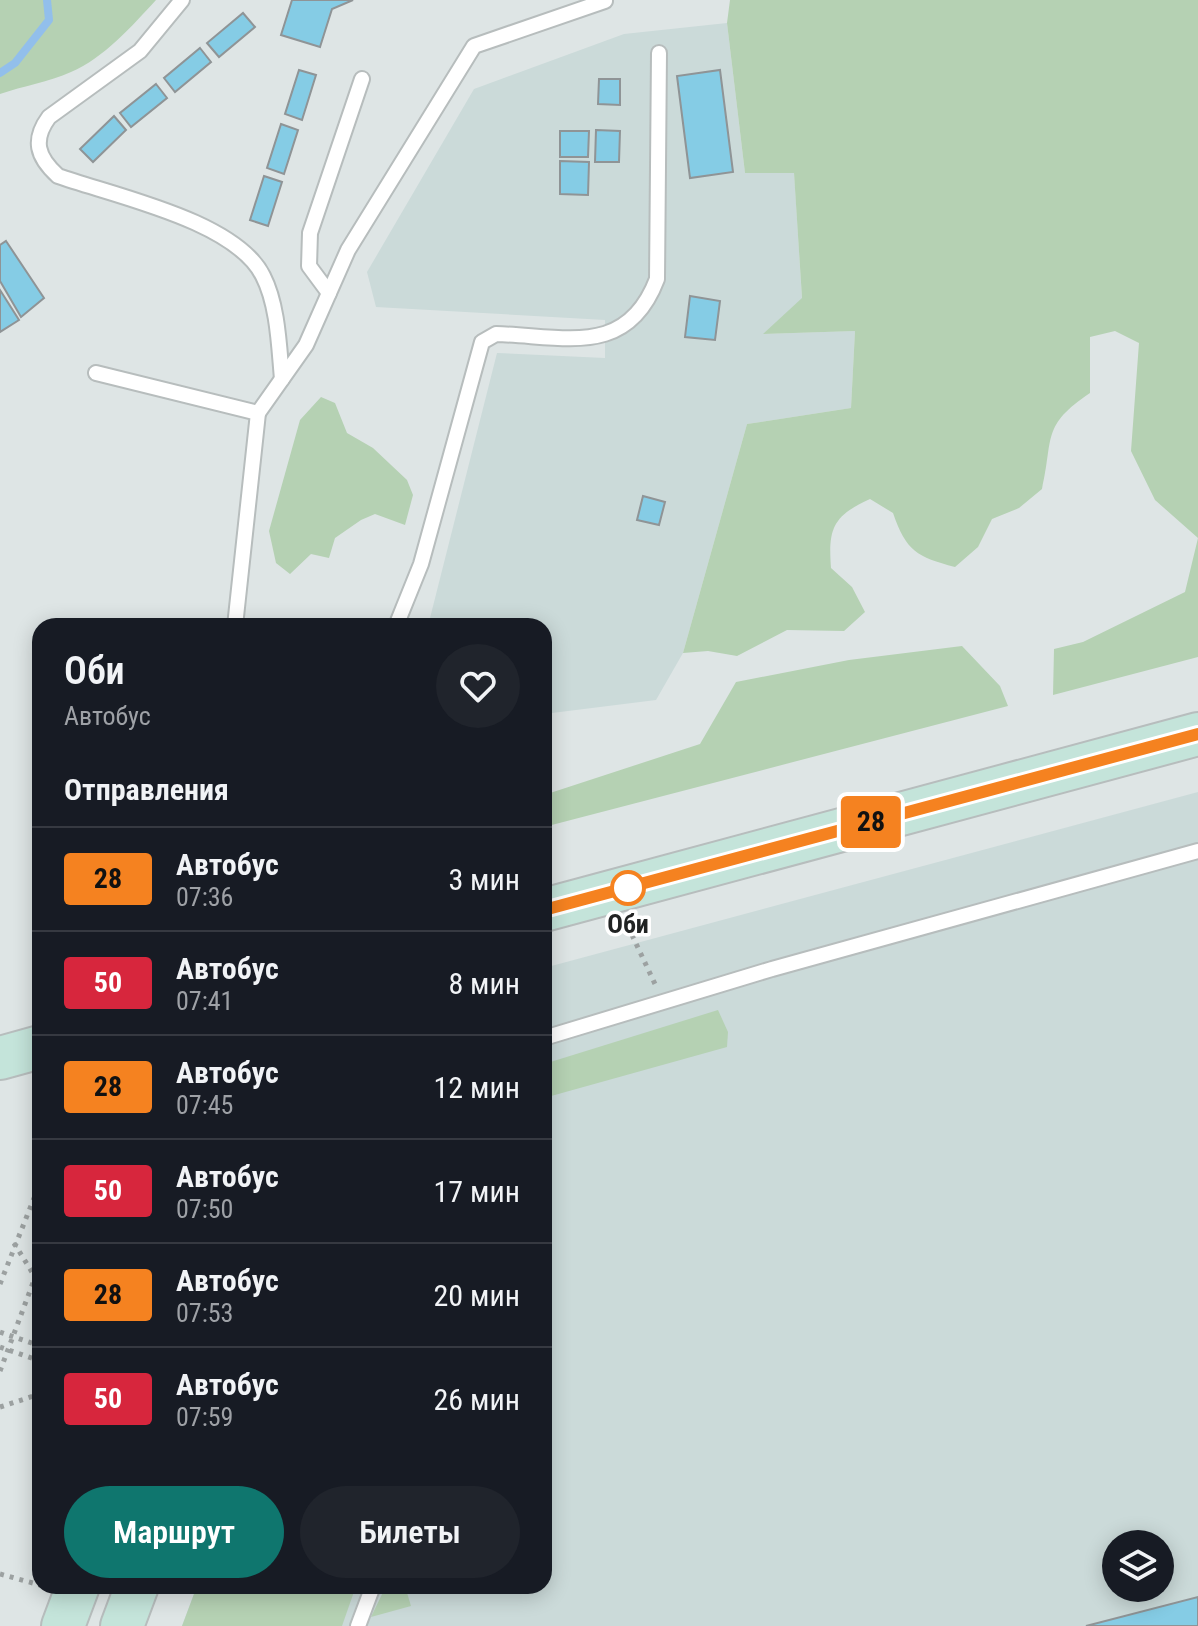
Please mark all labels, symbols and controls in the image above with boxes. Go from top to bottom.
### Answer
button: heart [436,644,520,728]
text: Оби [64,649,125,693]
text: Автобус [64,701,151,731]
text: Отправления [64,772,229,807]
line badge: 28 [835,796,907,848]
text: 28 [857,805,885,838]
text: Автобус [176,847,279,882]
text: 28 [94,862,122,895]
text: 3 мин [448,862,520,897]
marker: Оби [611,871,645,905]
text: 07:36 [176,882,233,912]
place label: Оби [607,909,649,939]
text: Автобус [176,951,279,986]
text: 50 [94,966,122,999]
text: 8 мин [448,966,520,1001]
text: 07:41 [176,986,233,1016]
text: Автобус [176,1055,279,1090]
text: 28 [94,1070,122,1103]
text: 12 мин [434,1070,520,1105]
text: 07:45 [176,1090,233,1120]
text: Автобус [176,1159,279,1194]
text: 50 [94,1174,122,1207]
text: 17 мин [434,1174,520,1209]
text: 07:50 [176,1194,233,1224]
text: Автобус [176,1263,279,1298]
text: 28 [94,1278,122,1311]
text: 20 мин [434,1278,520,1313]
text: 07:53 [176,1298,233,1328]
text: Автобус [176,1367,279,1402]
text: 50 [94,1382,122,1415]
text: 26 мин [434,1382,520,1417]
text: 07:59 [176,1402,233,1432]
button: Маршрут [64,1486,284,1578]
button: Билеты [300,1486,520,1578]
map controls [1102,1530,1174,1602]
button: layers [1102,1530,1174,1602]

